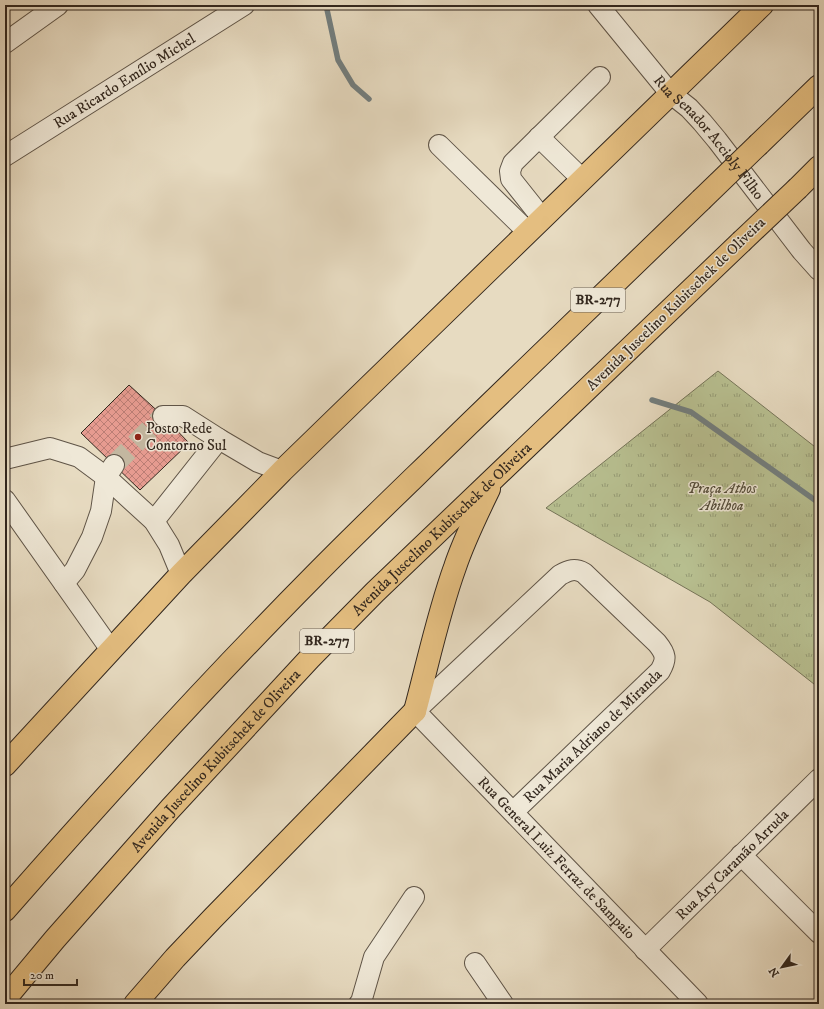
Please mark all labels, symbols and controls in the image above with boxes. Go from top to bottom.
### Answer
street label: Rua Ricardo Emílio Michel [50,28,199,133]
street label: Rua Senador Accioly Filho [650,71,769,203]
street label: Avenida Juscelino Kubitschek de Oliveira [582,213,770,395]
road number: BR-277 [571,288,625,312]
place label: Posto Rede Contorno Sul [146,419,227,455]
marker: Posto Rede Contorno Sul [133,432,143,442]
street label: Avenida Juscelino Kubitschek de Oliveira [348,438,536,620]
park label: Praça Athos Abilhoa [688,479,757,515]
road number: BR-277 [300,629,354,653]
street label: Rua Maria Adriano de Miranda [519,664,666,807]
street label: Avenida Juscelino Kubitschek de Oliveira [127,665,305,856]
street label: Rua General Luiz Ferraz de Sampaio [474,772,640,943]
street label: Rua Ary Caramão Arruda [672,804,793,924]
north arrow [762,947,802,987]
scale bar [24,961,77,987]
text: N [766,964,783,980]
text: 20 m [30,968,54,983]

